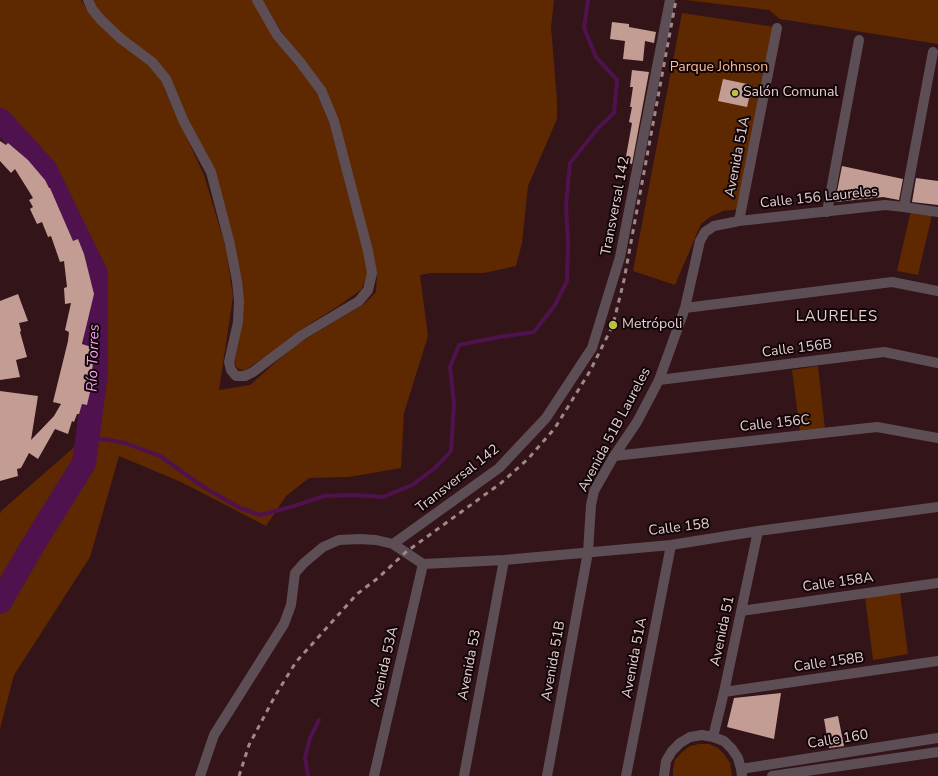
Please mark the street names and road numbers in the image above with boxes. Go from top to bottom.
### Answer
street label: Avenida 51A [722,115,754,199]
street label: Transversal 142 [598,155,634,257]
street label: Calle 156 Laureles [759,183,879,213]
street label: Calle 156B [761,336,833,362]
street label: Avenida 51B Laureles [575,365,655,495]
street label: Calle 156C [739,412,811,436]
street label: Transversal 142 [413,441,503,517]
street label: Calle 158 [648,516,710,540]
street label: Calle 158A [802,570,874,596]
street label: Avenida 51 [707,594,739,668]
street label: Avenida 51A [619,616,651,700]
street label: Avenida 51B [539,620,569,702]
street label: Avenida 53A [368,625,402,709]
street label: Avenida 53 [455,628,485,702]
street label: Calle 158B [793,650,865,676]
street label: Calle 160 [807,727,869,753]

